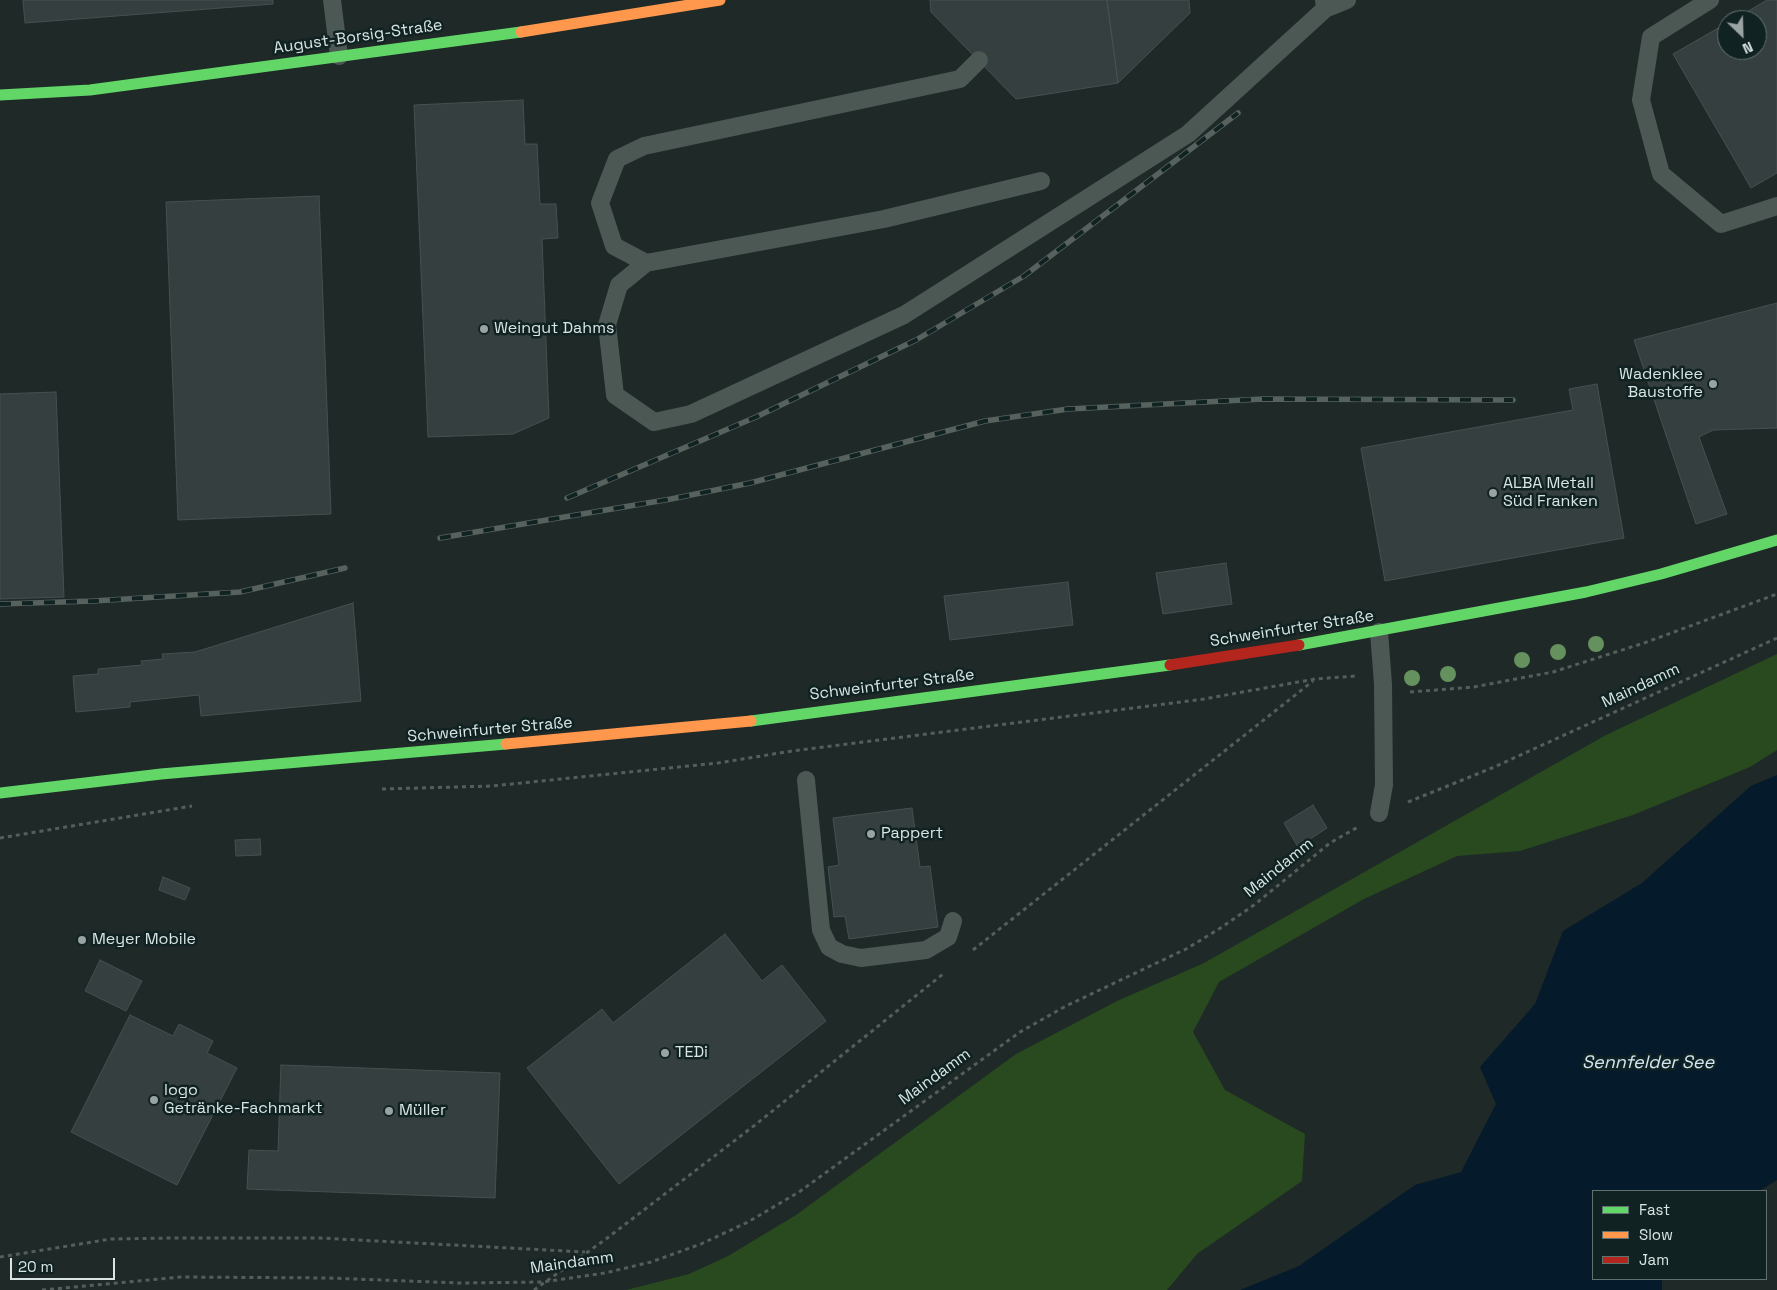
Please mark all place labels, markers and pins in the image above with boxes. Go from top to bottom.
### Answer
place label: Weingut Dahms [494,319,614,339]
marker: Weingut Dahms [478,323,490,335]
place label: Wadenklee Baustoffe [1619,365,1703,403]
marker: Wadenklee Baustoffe [1707,378,1719,390]
place label: ALBA Metall Süd Franken [1503,474,1598,512]
marker: ALBA Metall Süd Franken [1487,487,1499,499]
place label: Pappert [881,824,943,844]
marker: Pappert [865,828,877,840]
place label: Meyer Mobile [92,930,196,950]
marker: Meyer Mobile [76,934,88,946]
place label: TEDi [675,1043,708,1063]
marker: TEDi [659,1047,671,1059]
place label: logo Getränke-Fachmarkt [164,1081,323,1119]
marker: logo Getränke-Fachmarkt [148,1094,160,1106]
place label: Müller [399,1101,446,1121]
marker: Müller [383,1105,395,1117]

